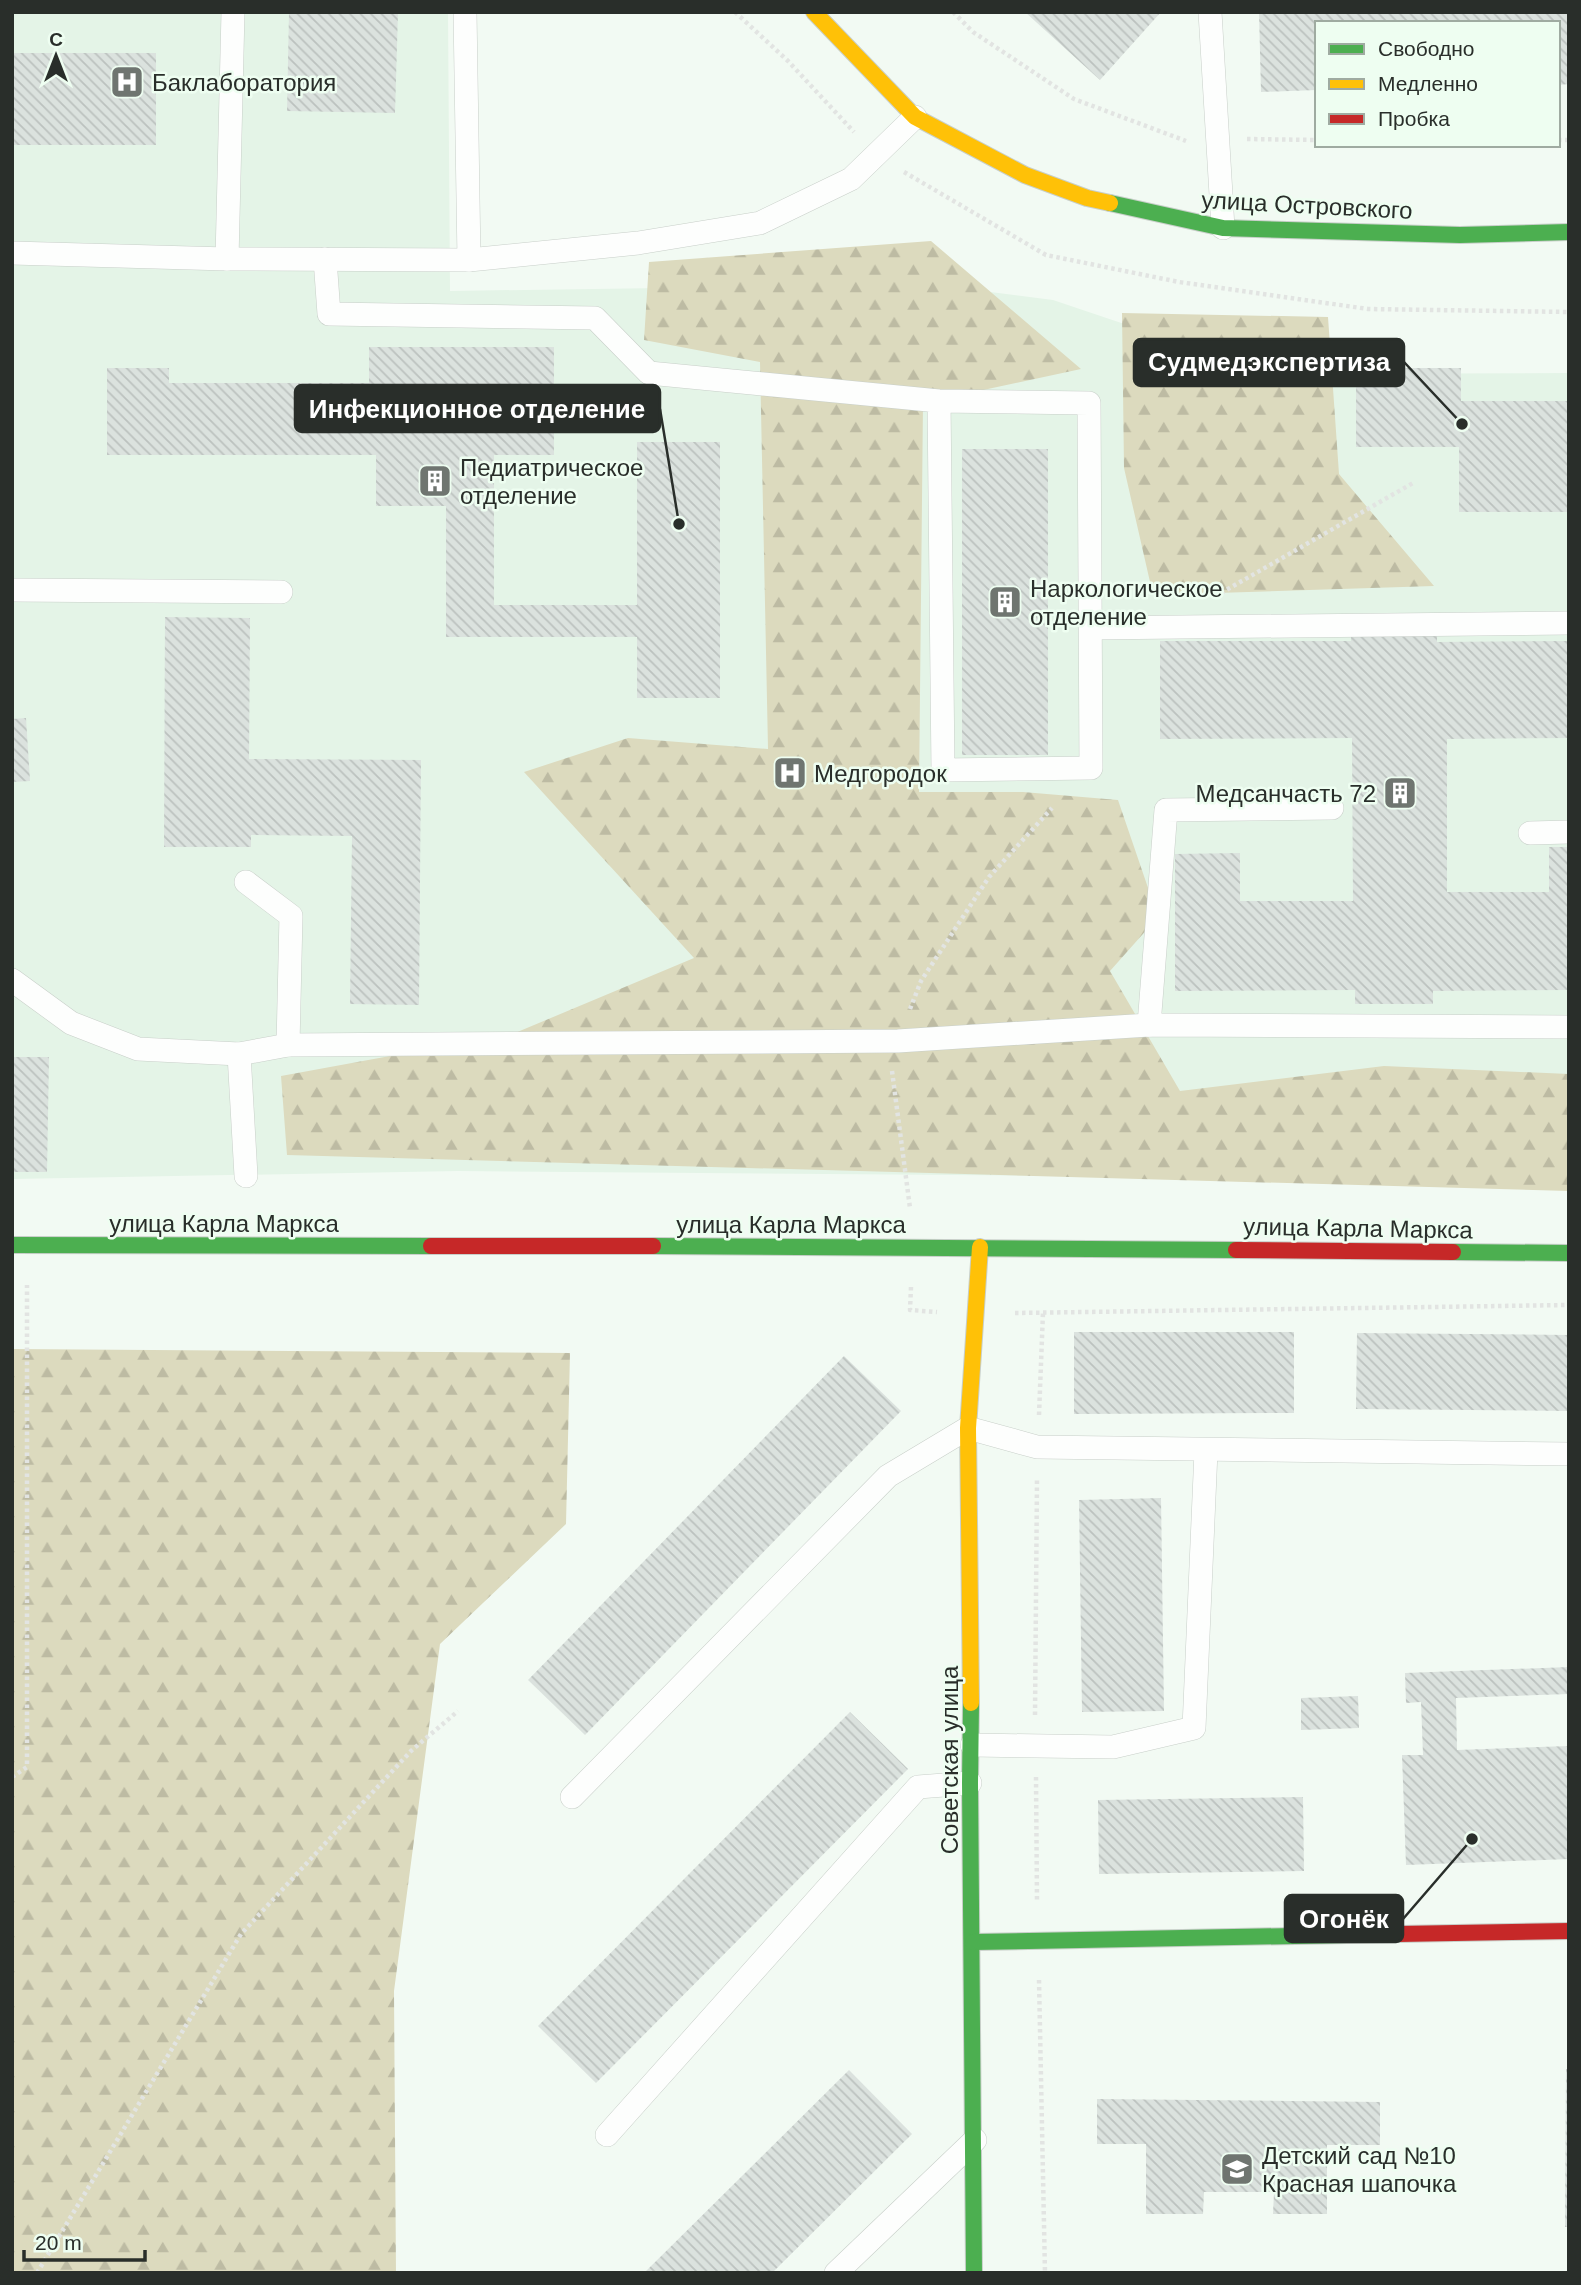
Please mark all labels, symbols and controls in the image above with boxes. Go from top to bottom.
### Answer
north arrow [21,21,91,91]
legend [1315,21,1560,147]
text: С [49,29,63,50]
text: Свободно [1378,37,1475,60]
hospital icon: Баклаборатория [108,63,146,101]
place label: Баклаборатория [152,69,336,96]
text: Медленно [1378,72,1478,95]
text: Пробка [1378,107,1450,130]
street label: улица Островского [1201,186,1413,224]
callout: Судмедэкспертиза [1134,339,1404,386]
text: Судмедэкспертиза [1148,347,1391,377]
callout: Инфекционное отделение [295,385,660,432]
text: Инфекционное отделение [309,394,645,424]
place label: Педиатрическое отделение [460,454,643,509]
building icon: Педиатрическое отделение [416,462,454,500]
place label: Наркологическое отделение [1030,575,1223,630]
building icon: Наркологическое отделение [986,583,1024,621]
hospital icon: Медгородок [771,754,809,792]
place label: Медгородок [814,760,947,787]
building icon: Медсанчасть 72 [1381,774,1419,812]
place label: Медсанчасть 72 [1196,780,1376,807]
street label: улица Карла Маркса [109,1210,339,1237]
street label: улица Карла Маркса [676,1211,906,1238]
street label: улица Карла Маркса [1243,1212,1474,1244]
street label: Советская улица [936,1665,963,1854]
callout: Огонёк [1285,1895,1403,1942]
text: Огонёк [1299,1904,1390,1934]
place label: Детский сад №10 Красная шапочка [1262,2142,1457,2197]
school or university icon: Детский сад №10 Красная шапочка [1218,2150,1256,2188]
scale bar [24,2218,145,2262]
text: 20 m [35,2231,82,2254]

